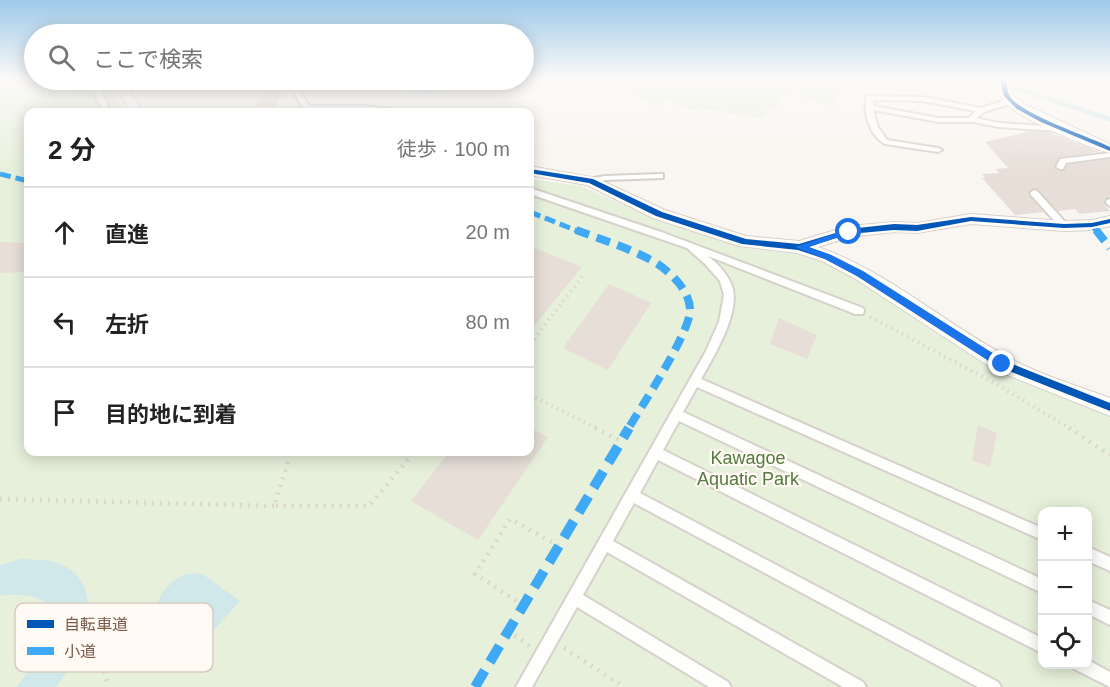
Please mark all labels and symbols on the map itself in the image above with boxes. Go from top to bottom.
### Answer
route start [835,218,861,244]
route end [988,350,1014,376]
park label: Kawagoe Aquatic Park [697,448,800,489]
legend [15,603,213,672]
text: 自転車道 [64,616,128,633]
text: 小道 [64,643,96,660]

